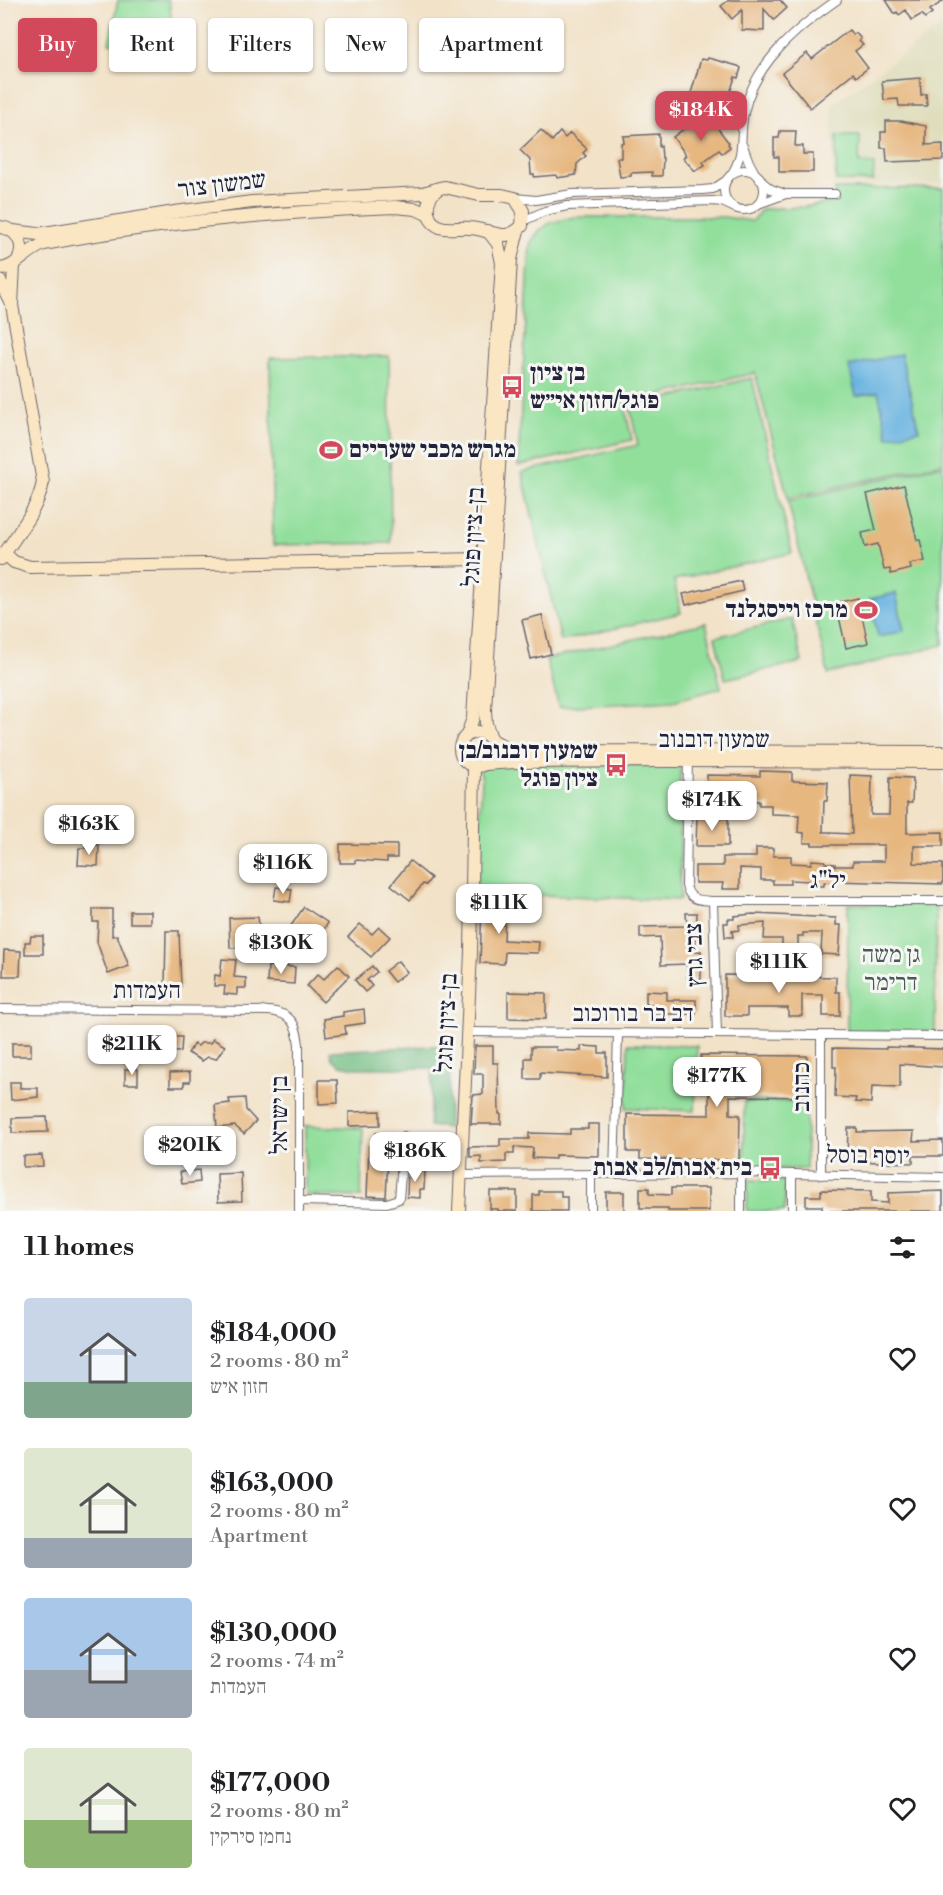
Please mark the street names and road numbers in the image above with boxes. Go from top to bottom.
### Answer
street label: שמשון צור [176,165,268,205]
street label: בן-ציון פוגל [456,486,492,588]
street label: שמעון דובנוב [658,725,770,755]
street label: יל"ג [810,866,846,896]
street label: צבי גרץ [679,922,711,988]
street label: בן-ציון פוגל [429,972,465,1074]
street label: העמדות [113,976,181,1006]
street label: דב בר בורוכוב [572,999,694,1029]
street label: כהנוב [787,1062,817,1112]
street label: בן ישראל [265,1075,295,1155]
street label: יוסף בוסל [826,1140,910,1172]

